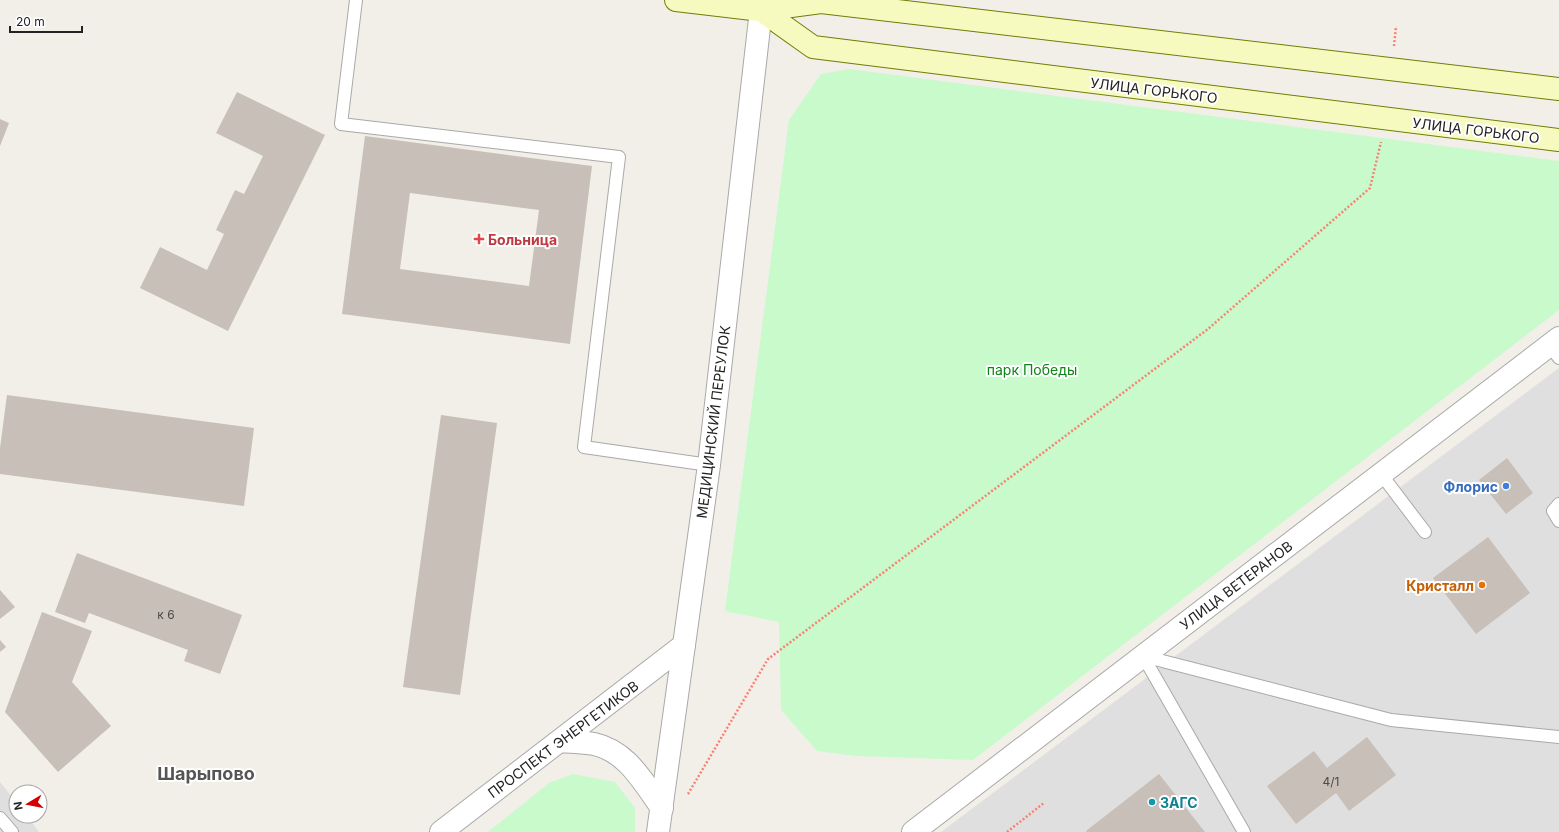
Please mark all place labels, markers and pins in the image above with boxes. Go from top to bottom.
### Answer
place label: Больница [488,231,557,248]
marker: Больница [473,233,485,245]
place label: Флорис [1443,478,1498,495]
marker: Флорис [1501,481,1511,491]
place label: Кристалл [1406,577,1474,594]
marker: Кристалл [1477,580,1487,590]
place label: ЗАГС [1160,794,1198,811]
marker: ЗАГС [1147,797,1157,807]

